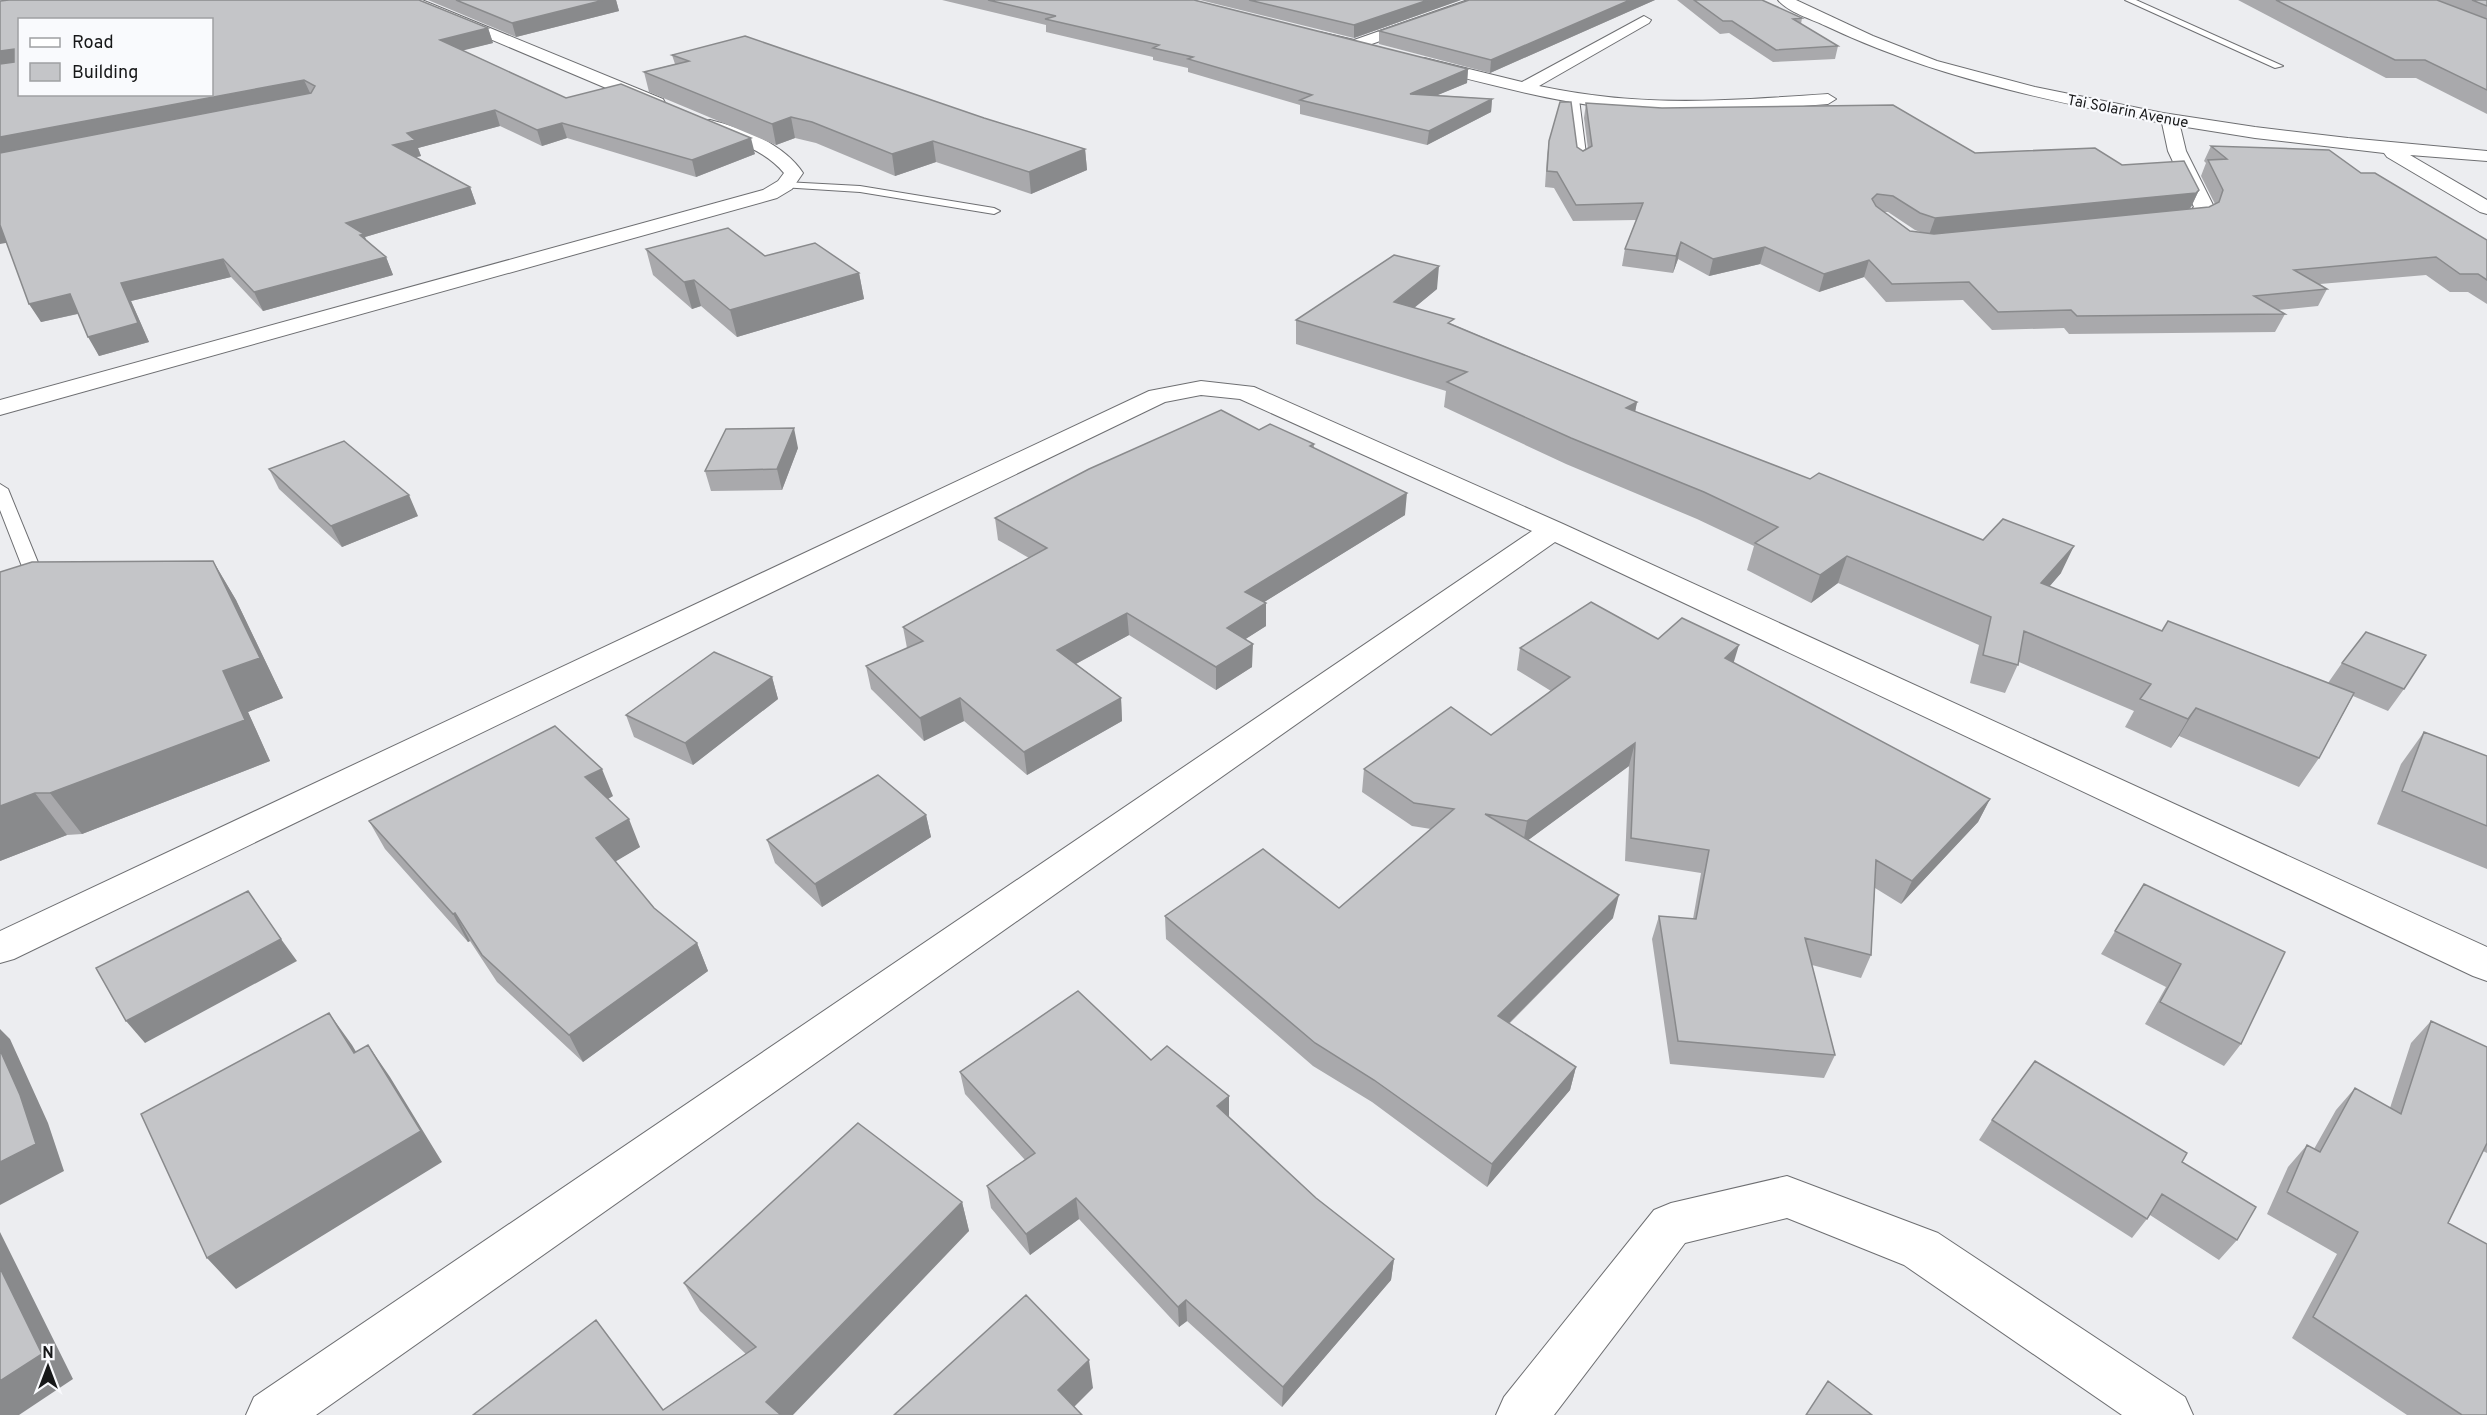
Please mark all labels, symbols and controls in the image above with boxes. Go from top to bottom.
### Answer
legend [18,18,213,96]
text: Road [72,32,114,55]
text: Building [72,62,138,85]
street label: Tai Solarin Avenue [2065,91,2190,134]
north arrow [18,1337,78,1397]
text: N [42,1344,54,1364]

